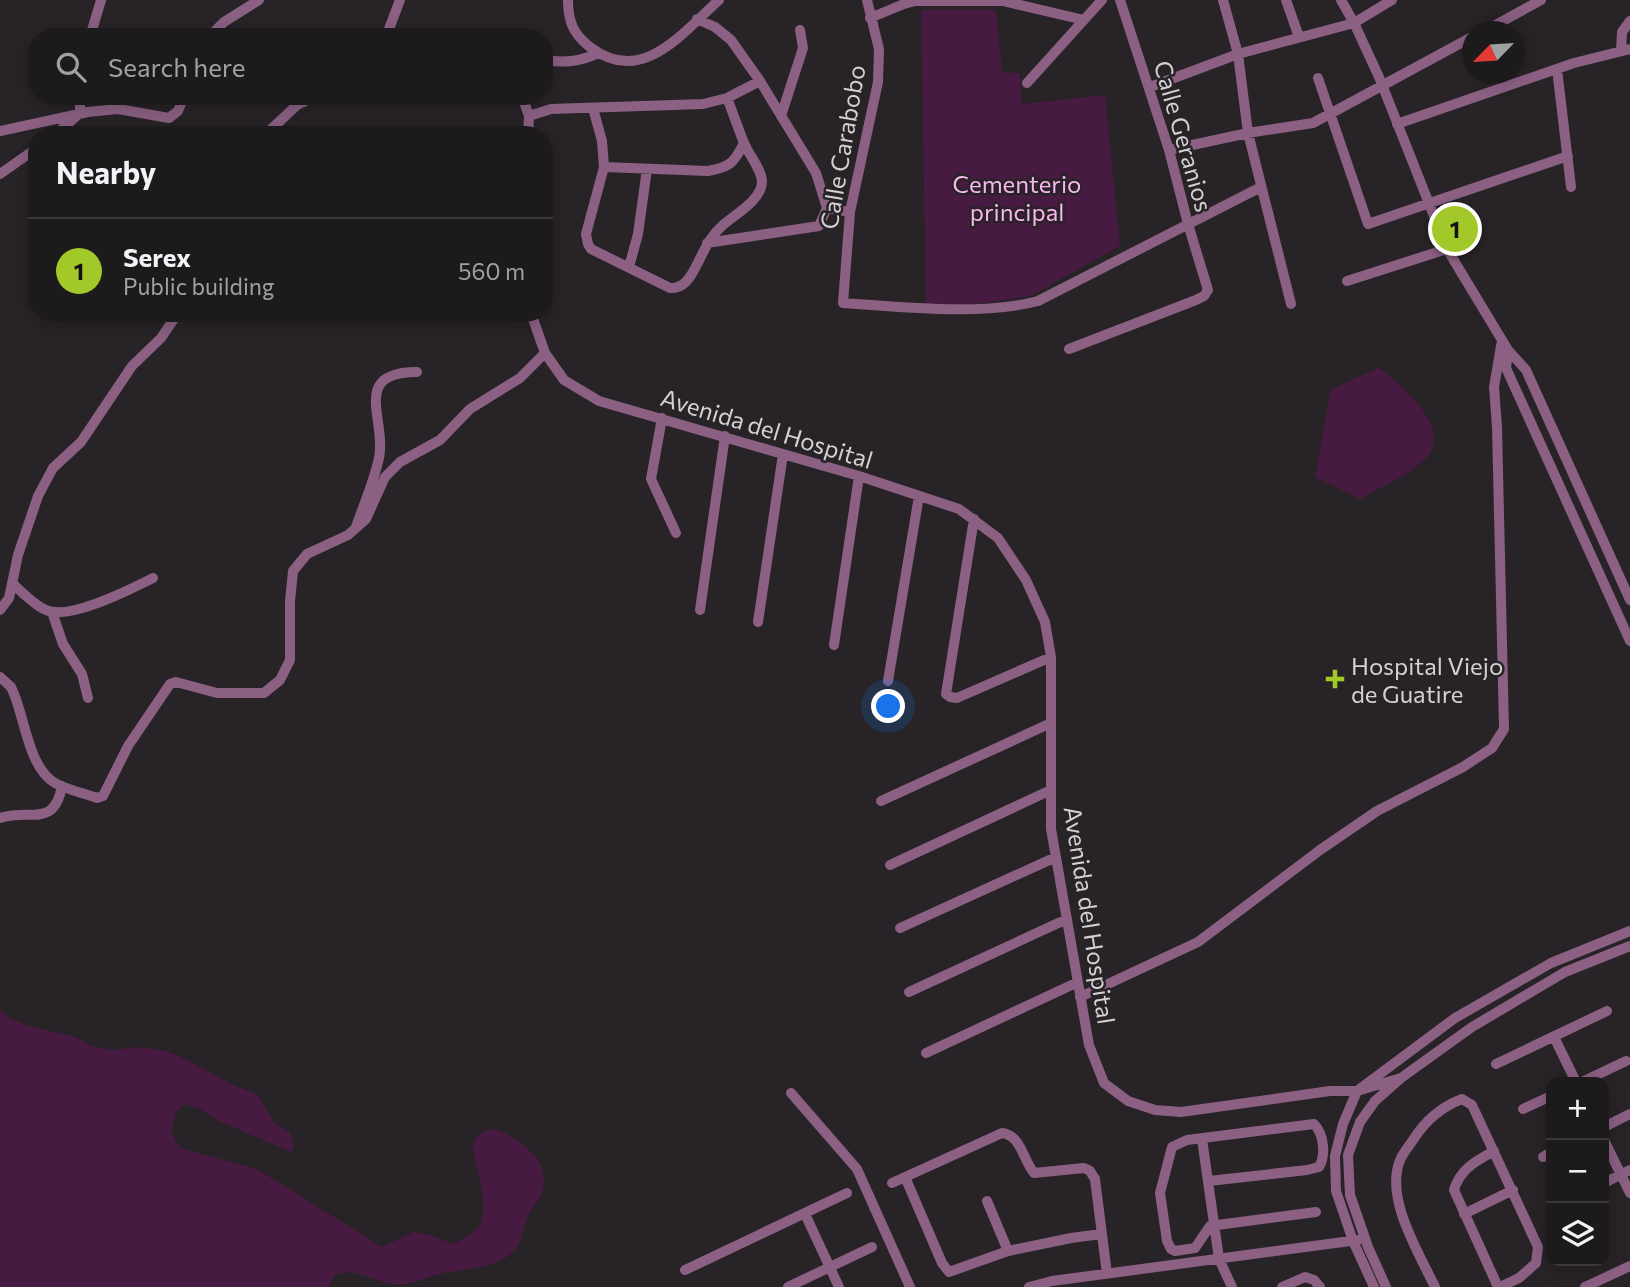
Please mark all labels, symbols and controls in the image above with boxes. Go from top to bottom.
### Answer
north arrow [1462,21,1525,84]
search box [28,28,553,105]
icon: search [52,48,90,86]
text: Search here [108,51,246,82]
street label: Calle Geranios [1149,57,1219,215]
street label: Calle Carabobo [813,63,871,231]
text: Nearby [56,153,156,190]
park label: Cementerio principal [953,169,1081,226]
pin: 1 [1432,203,1478,255]
text: Serex [123,241,191,272]
text: 1 [74,257,84,285]
text: 560 m [458,257,525,285]
text: Public building [123,272,274,300]
street label: Avenida del Hospital [657,382,877,474]
place label: Hospital Viejo de Guatire [1351,651,1503,708]
marker: Hospital Viejo de Guatire [1325,669,1345,689]
your location [871,689,905,723]
street label: Avenida del Hospital [1058,804,1122,1026]
map controls [1546,1077,1609,1266]
button: + [1546,1077,1609,1140]
button: − [1546,1140,1609,1203]
button: layers [1546,1203,1609,1266]

